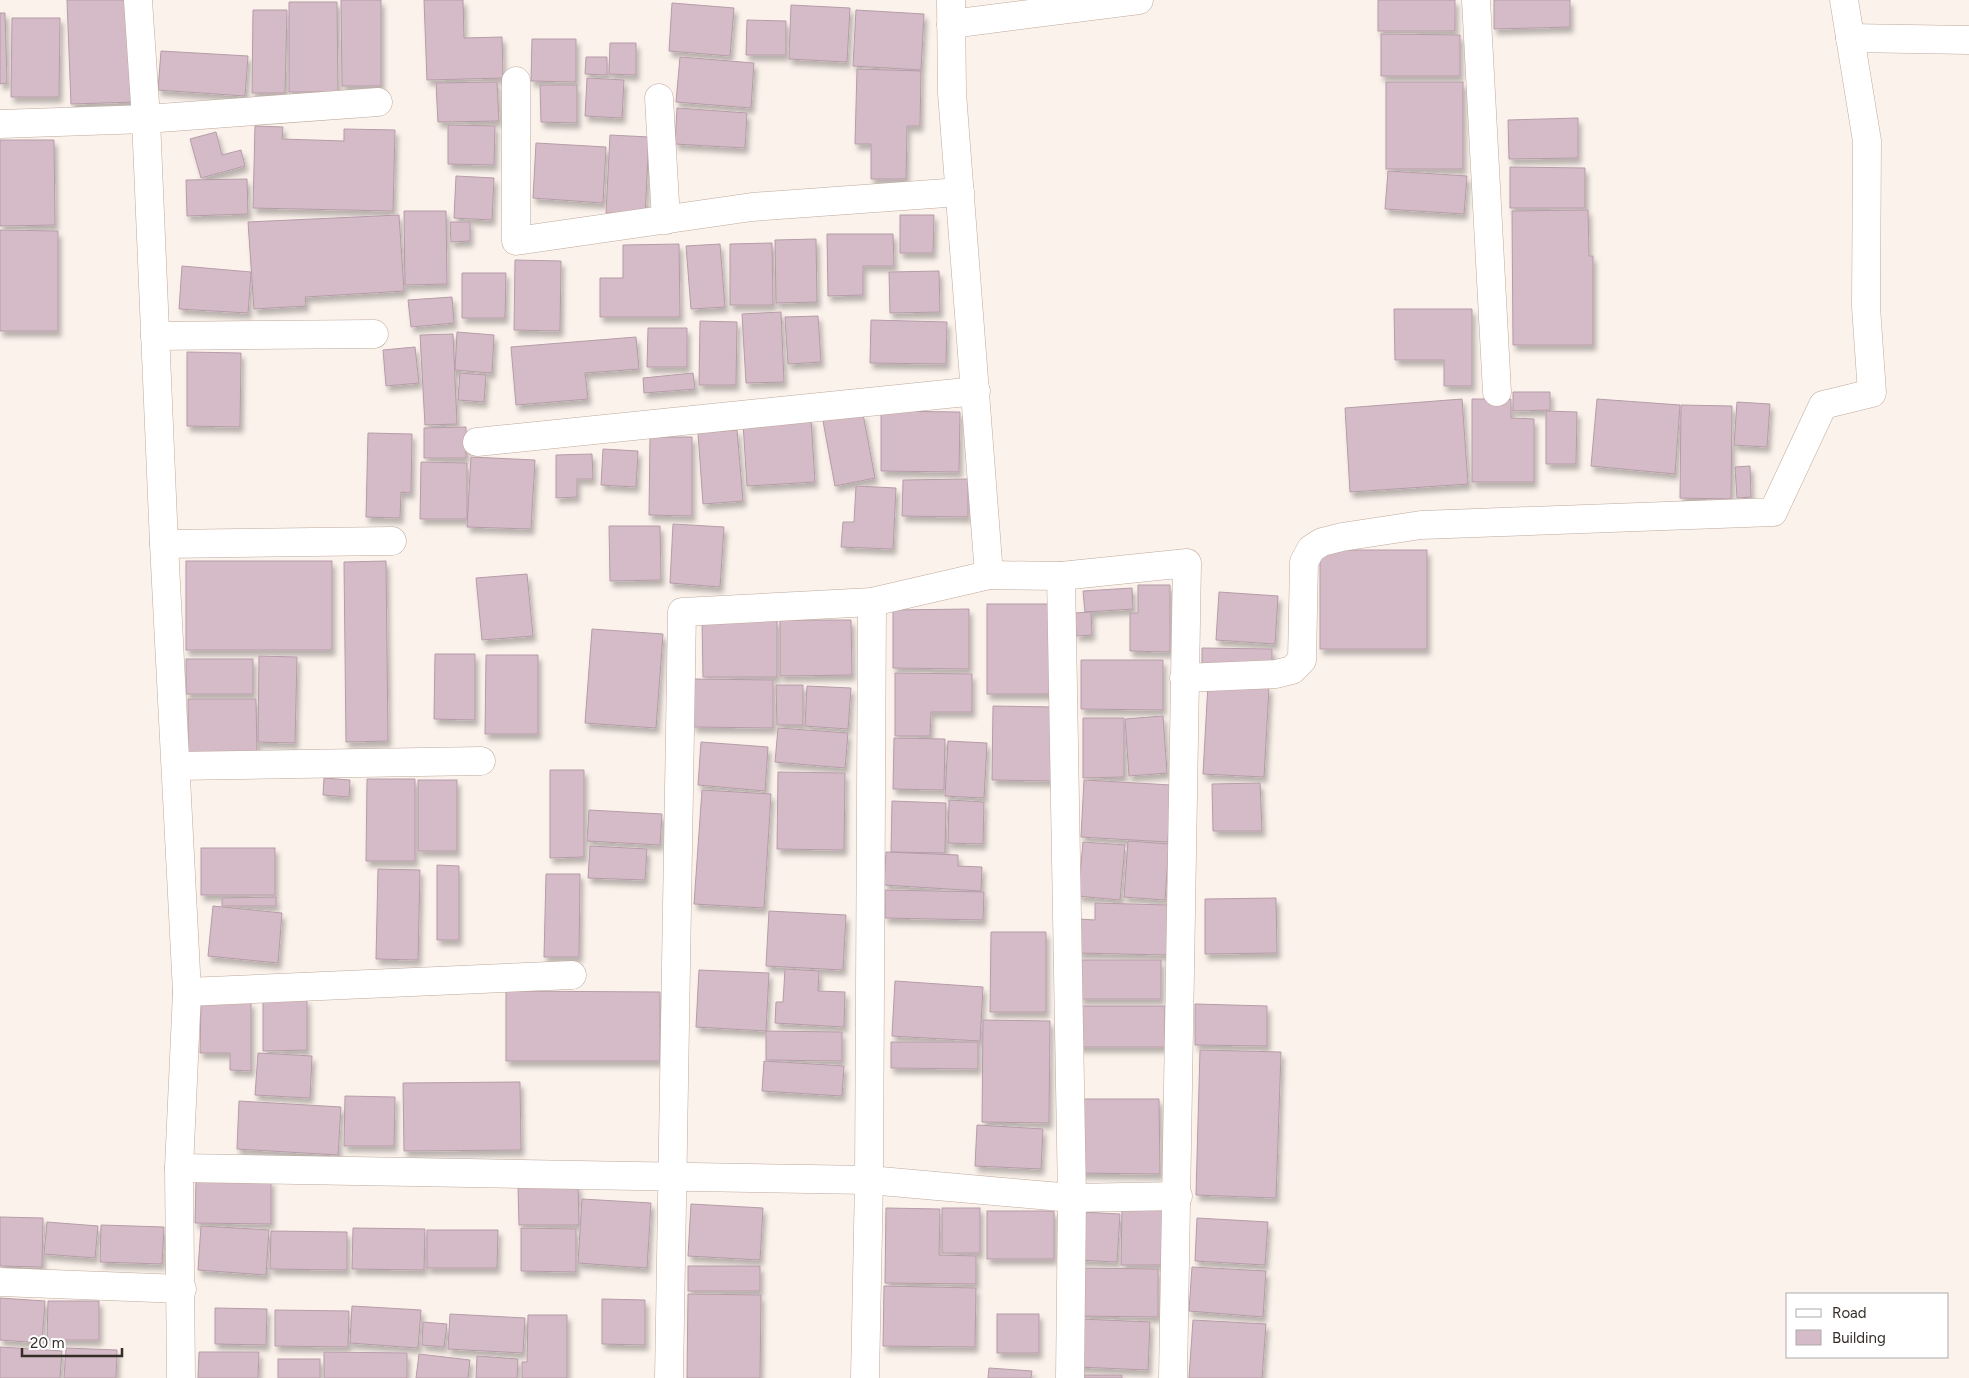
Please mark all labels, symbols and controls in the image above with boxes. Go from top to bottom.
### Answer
legend [1786,1293,1949,1358]
text: Road [1832,1304,1867,1322]
scale bar [22,1326,122,1358]
text: Building [1832,1329,1886,1347]
text: 20 m [30,1334,64,1352]

